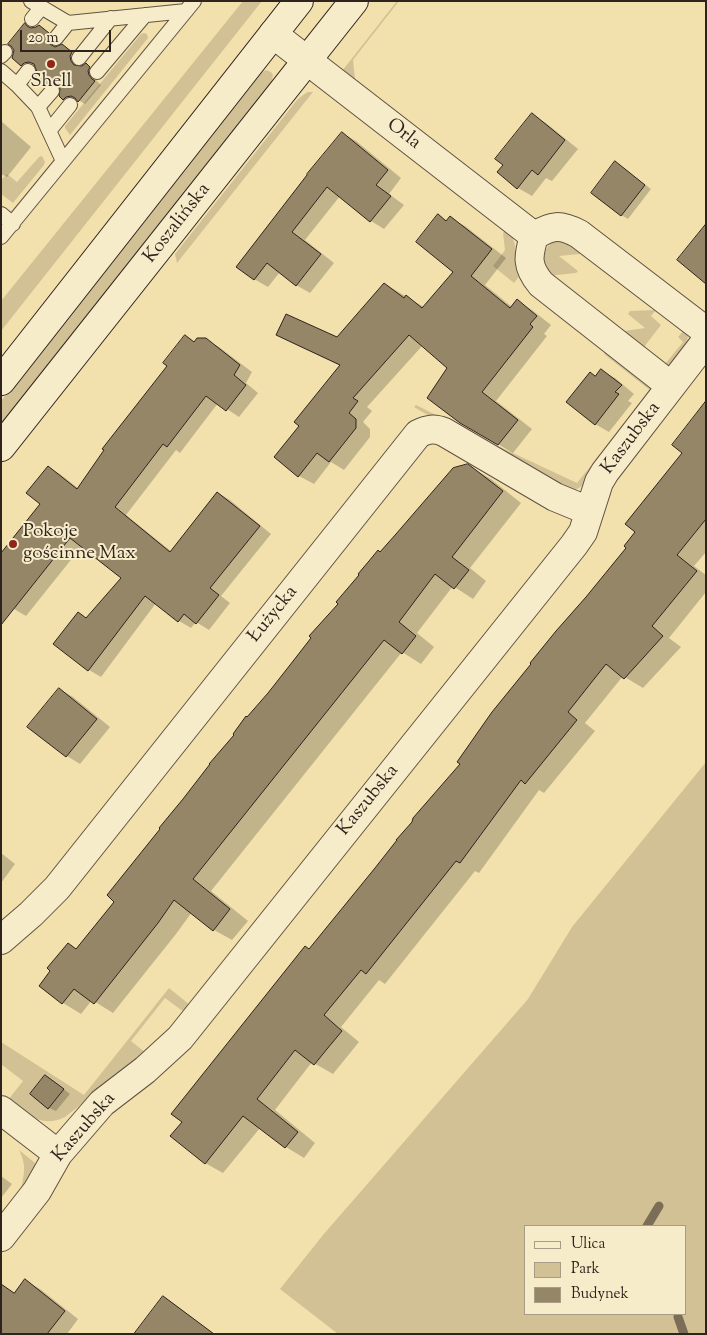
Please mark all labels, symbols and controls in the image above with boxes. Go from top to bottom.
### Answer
scale bar [22,20,114,52]
text: 20 m [28,28,59,49]
marker: Shell [45,58,57,70]
place label: Shell [30,72,72,94]
street label: Orla [381,115,425,155]
street label: Koszalińska [140,179,216,269]
street label: Kaszubska [597,398,667,480]
place label: Pokoje gościnne Max [23,522,136,566]
marker: Pokoje gościnne Max [7,538,19,550]
street label: Łużycka [244,582,304,648]
street label: Kaszubska [333,761,405,841]
street label: Kaszubska [49,1088,121,1168]
legend [524,1225,687,1315]
text: Ulica [571,1234,605,1255]
text: Park [571,1259,600,1280]
text: Budynek [571,1284,629,1305]

